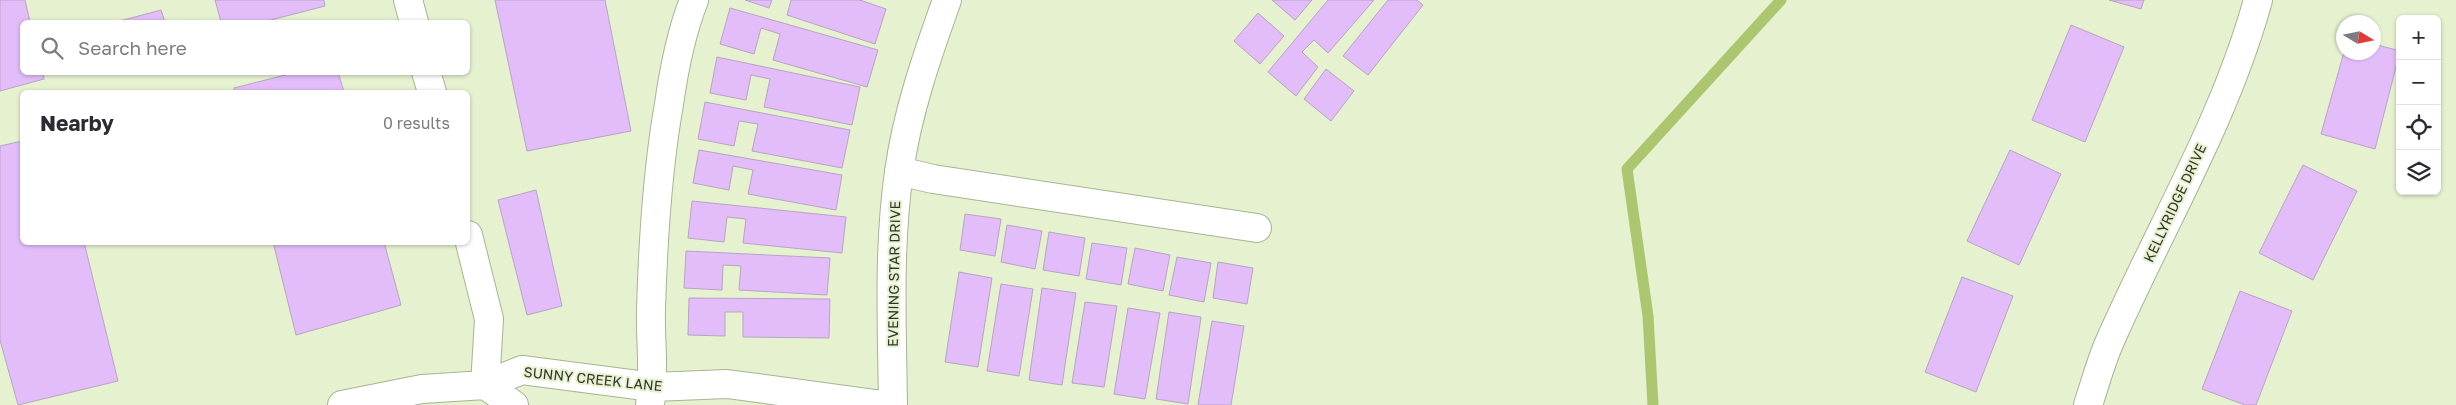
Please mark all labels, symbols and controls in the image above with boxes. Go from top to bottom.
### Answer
north arrow [2336,15,2381,60]
map controls [2396,15,2441,195]
button: + [2396,15,2441,60]
search box [20,20,470,75]
icon: search [38,34,66,62]
text: Search here [78,36,187,59]
button: − [2396,60,2441,105]
button: locate [2396,105,2441,150]
text: Nearby [40,110,114,136]
text: 0 results [383,113,450,133]
street label: KELLYRIDGE DRIVE [2140,141,2209,265]
button: layers [2396,150,2441,195]
street label: EVENING STAR DRIVE [884,201,903,347]
street label: SUNNY CREEK LANE [523,363,663,394]

